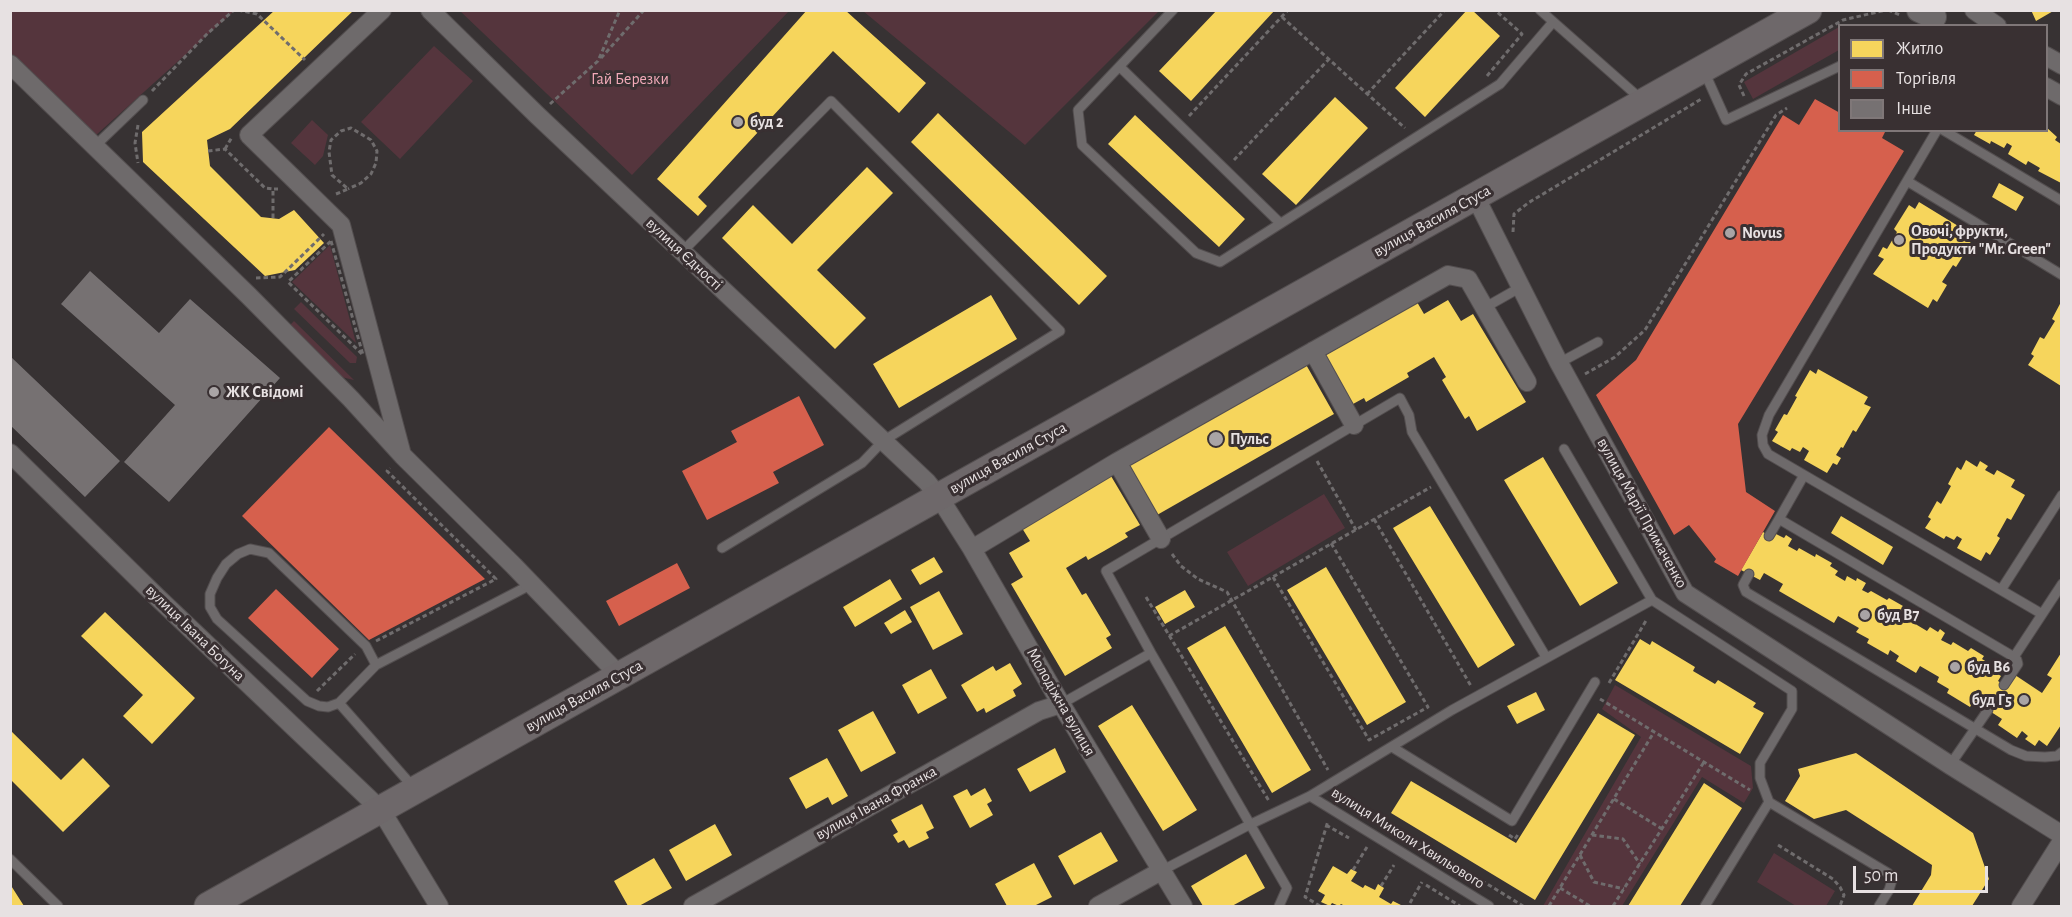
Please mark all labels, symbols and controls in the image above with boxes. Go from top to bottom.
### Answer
legend [1838,24,2048,132]
text: Житло [1896,40,1943,58]
park label: Гай Березки [591,69,669,89]
text: Торгівля [1896,70,1956,88]
text: Інше [1896,100,1932,118]
place label: буд 2 [750,112,783,132]
marker: буд 2 [731,115,745,129]
street label: вулиця Василя Стуса [1370,181,1494,261]
street label: вулиця Єдності [642,214,726,294]
place label: Овочі, фрукти, Продукти "Mr. Green" [1911,221,2051,259]
place label: Novus [1742,223,1782,243]
marker: Novus [1723,226,1737,240]
marker: Овочі, фрукти, Продукти "Mr. Green" [1892,233,1906,247]
place label: ЖК Свідомі [226,382,303,402]
marker: ЖК Свідомі [207,385,221,399]
street label: вулиця Василя Стуса [946,418,1070,498]
place label: Пульс [1230,429,1269,449]
marker: Пульс [1207,430,1225,448]
street label: вулиця Марії Примаченко [1593,435,1691,591]
street label: вулиця Івана Богуна [141,581,249,685]
place label: буд В7 [1877,605,1919,625]
marker: буд В7 [1858,608,1872,622]
street label: Молодіжна вулиця [1022,645,1100,759]
street label: вулиця Василя Стуса [522,656,646,736]
place label: буд В6 [1967,657,2010,677]
marker: буд В6 [1948,660,1962,674]
place label: буд Г5 [1972,690,2012,710]
marker: буд Г5 [2017,693,2031,707]
street label: вулиця Івана Франка [812,762,940,844]
street label: вулиця Миколи Хвильового [1328,783,1488,893]
scale bar [1856,854,1991,892]
text: 50 m [1864,867,1898,885]

